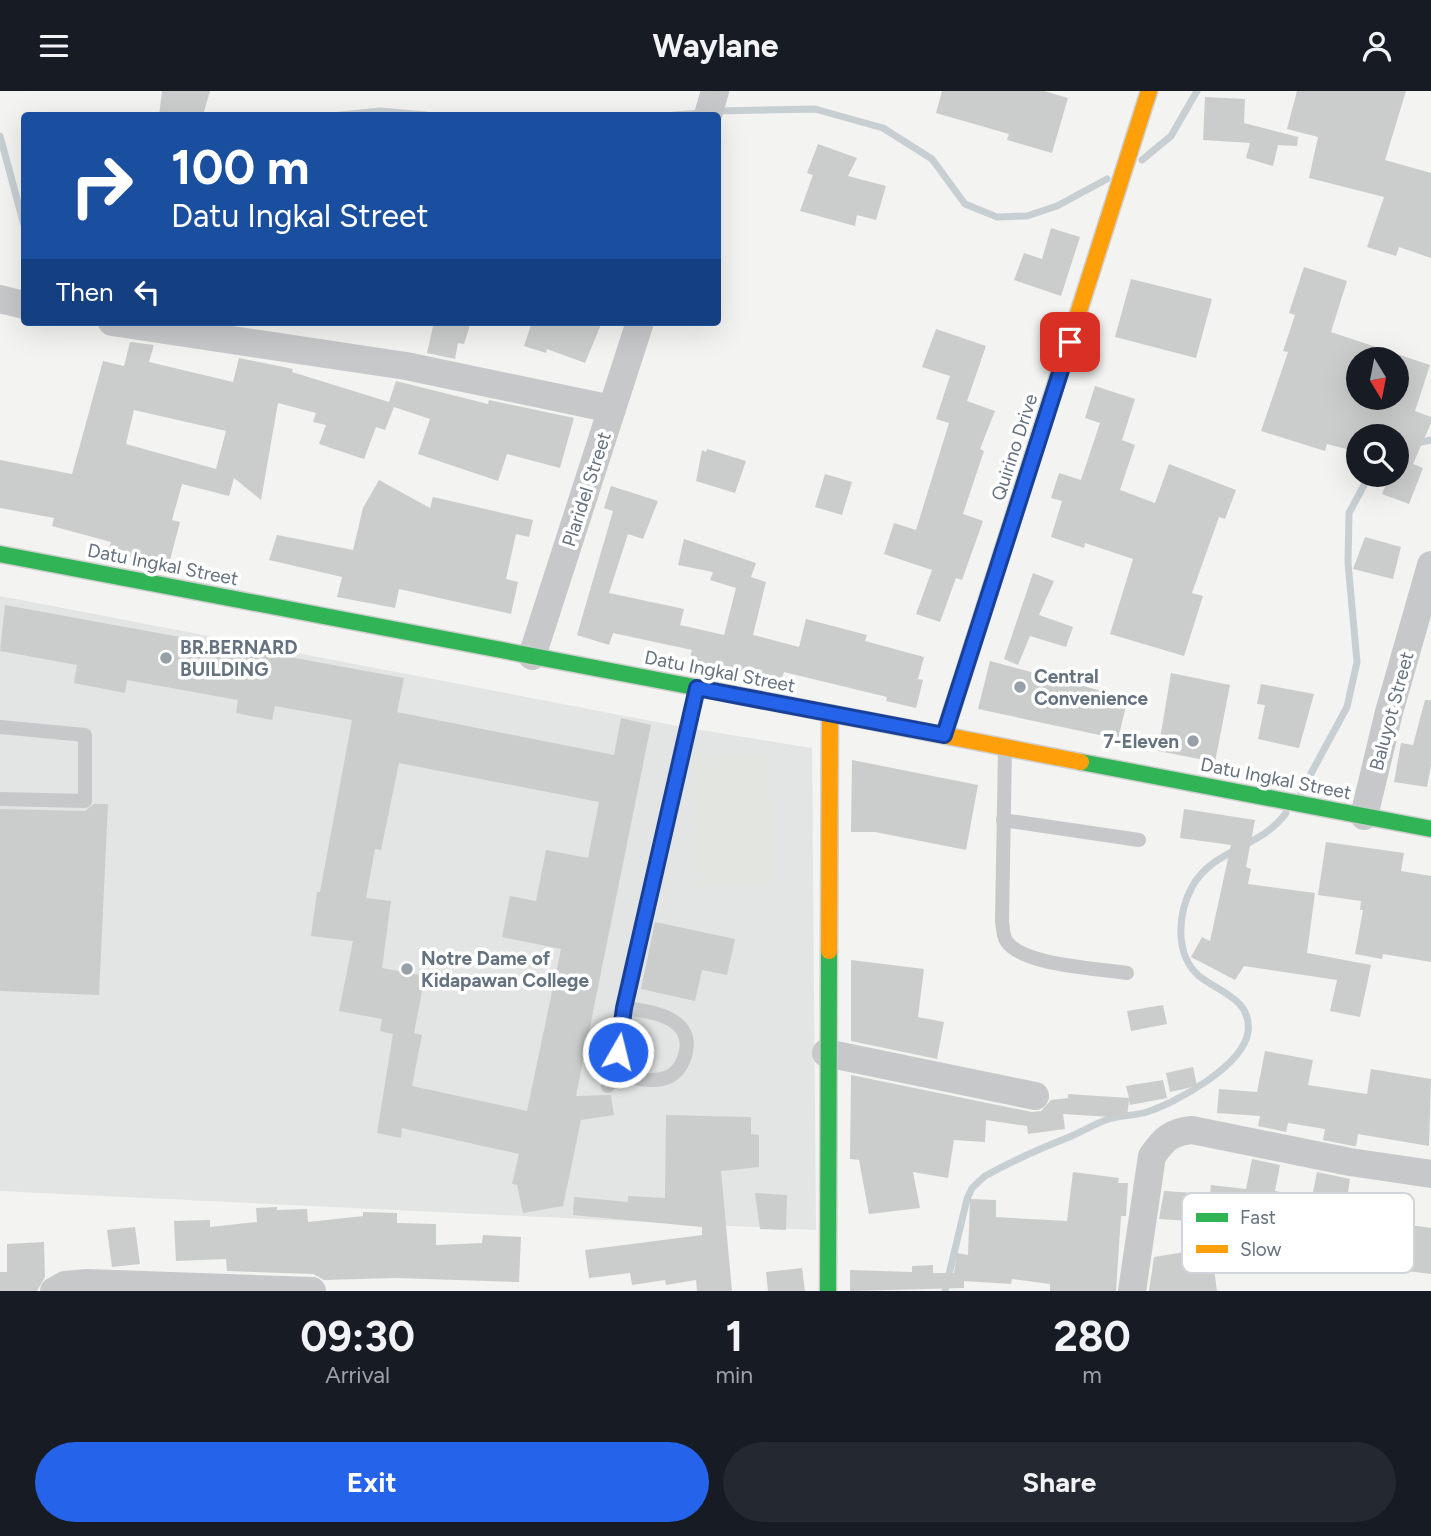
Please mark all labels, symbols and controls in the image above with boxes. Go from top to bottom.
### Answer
icon: menu [35,27,73,65]
text: Waylane [652,27,779,65]
icon: person [1358,27,1396,65]
text: 100 m [171,137,310,196]
icon: right [56,140,147,231]
text: Datu Ingkal Street [171,197,429,235]
icon: left [128,273,166,311]
text: Then [56,276,114,308]
pin [1040,312,1100,372]
icon: arrive [1051,323,1089,361]
north arrow [1346,347,1409,409]
map controls [1346,347,1409,487]
street label: Quirino Drive [986,391,1043,503]
button: search [1346,424,1409,487]
street label: Plaridel Street [557,429,616,549]
street label: Datu Ingkal Street [86,539,240,590]
place label: BR.BERNARD BUILDING [180,636,297,681]
street label: Datu Ingkal Street [643,646,797,697]
street label: Baluyot Street [1365,649,1418,773]
marker: BR.BERNARD BUILDING [158,650,174,666]
place label: Central Convenience [1034,665,1149,710]
marker: Central Convenience [1012,679,1028,695]
place label: 7-Eleven [1103,730,1179,753]
marker: 7-Eleven [1185,733,1201,749]
street label: Datu Ingkal Street [1199,753,1353,804]
place label: Notre Dame of Kidapawan College [421,947,589,992]
marker: Notre Dame of Kidapawan College [399,961,415,977]
position arrow [581,1015,655,1089]
legend [1182,1193,1414,1273]
text: Fast [1240,1206,1276,1229]
text: Slow [1240,1238,1282,1261]
text: 09:30 [300,1311,415,1362]
text: 1 [725,1311,743,1362]
text: 280 [1053,1311,1131,1362]
text: Arrival [325,1361,390,1389]
text: min [715,1361,753,1389]
text: m [1082,1361,1102,1389]
button: Exit [35,1442,709,1522]
button: Share [723,1442,1396,1522]

